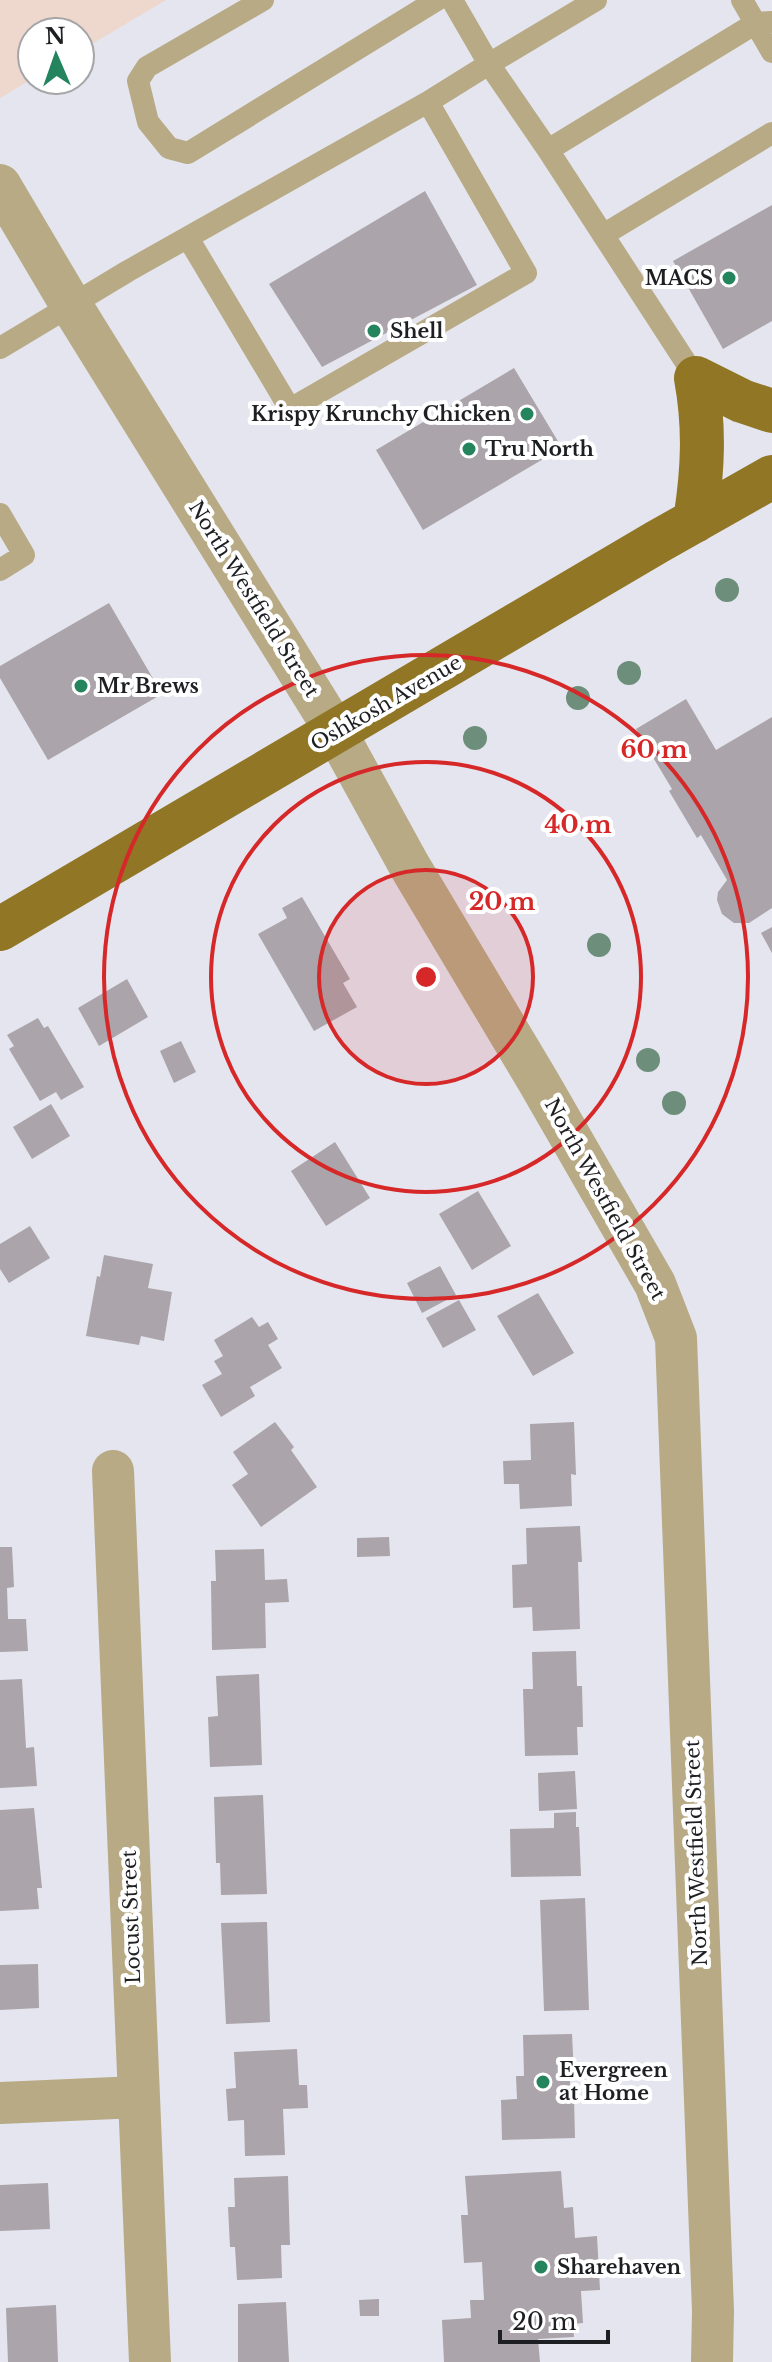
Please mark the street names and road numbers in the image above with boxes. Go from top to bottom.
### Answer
street label: North Westfield Street [184,496,324,702]
street label: Oshkosh Avenue [306,650,466,756]
street label: North Westfield Street [540,1094,671,1304]
street label: North Westfield Street [680,1739,712,1967]
street label: Locust Street [117,1849,145,1985]

